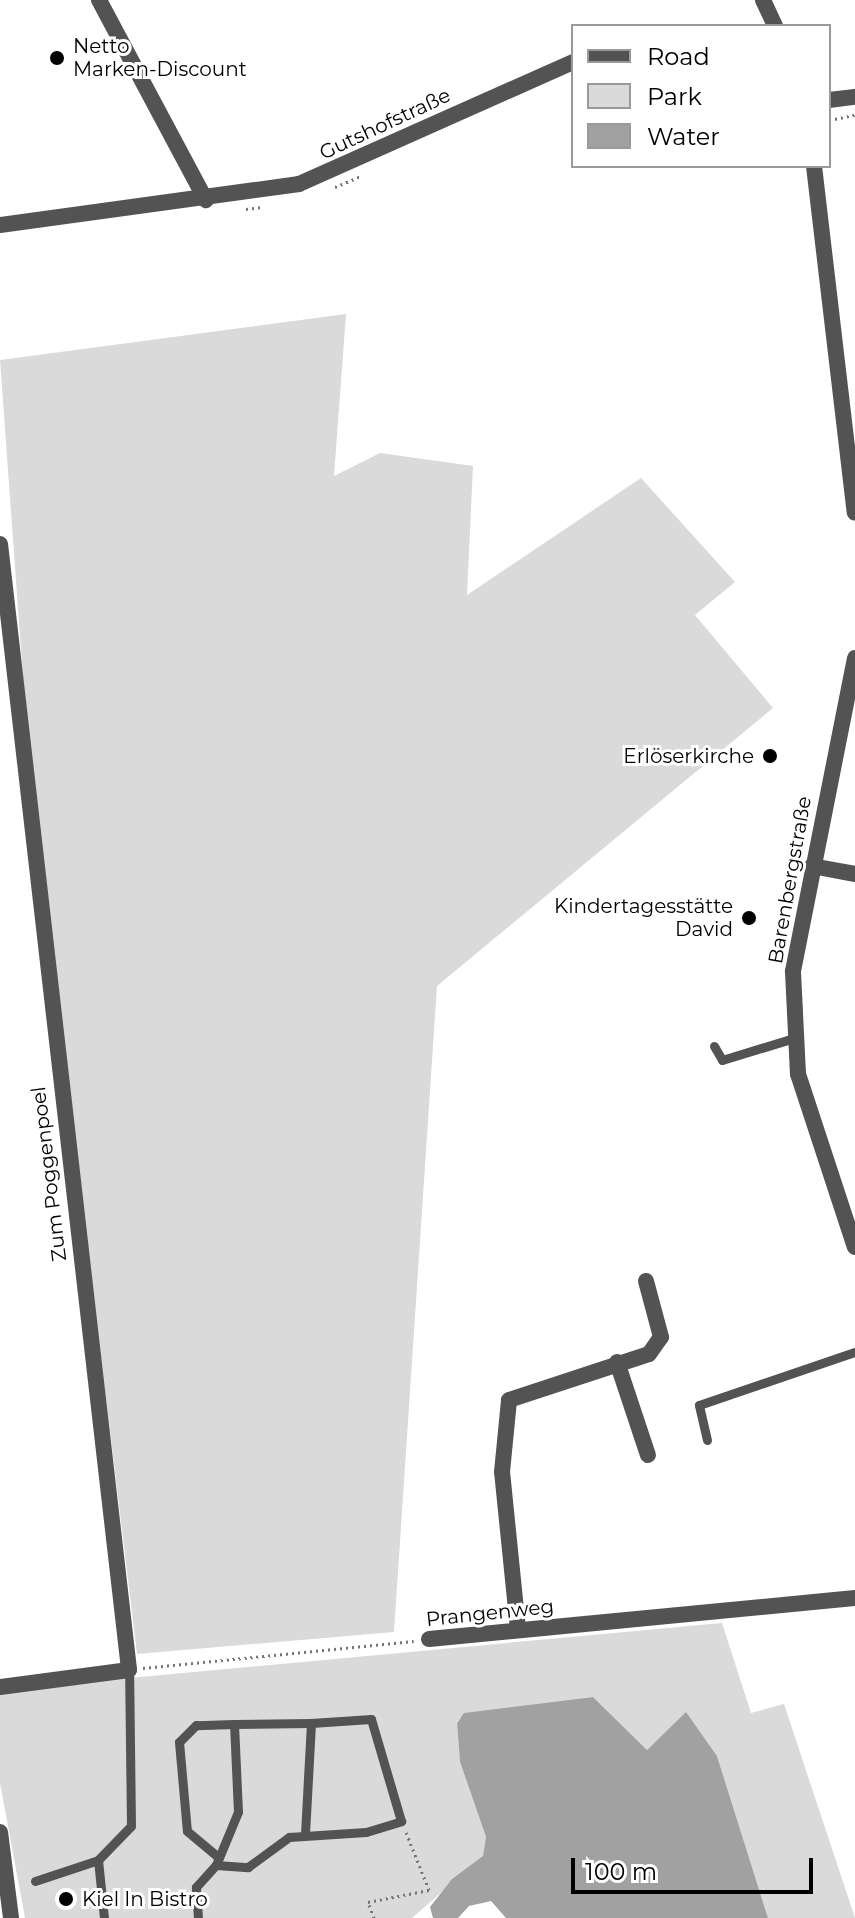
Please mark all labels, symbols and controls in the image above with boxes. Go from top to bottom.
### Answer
legend [571,24,831,168]
place label: Netto Marken-Discount [73,34,247,81]
text: Road [647,42,710,71]
marker: Netto Marken-Discount [48,49,66,67]
text: Park [647,82,702,111]
street label: Gutshofstraße [316,83,454,165]
text: Water [647,122,720,151]
place label: Erlöserkirche [623,744,754,768]
marker: Erlöserkirche [761,747,779,765]
street label: Barenbergstraße [763,794,817,966]
place label: Kindertagesstätte David [554,894,733,941]
marker: Kindertagesstätte David [740,909,758,927]
street label: Zum Poggenpoel [26,1085,72,1263]
street label: Prangenweg [425,1594,555,1632]
scale bar [575,1842,817,1892]
text: 100 m [585,1857,657,1886]
place label: Kiel In Bistro [82,1887,208,1911]
marker: Kiel In Bistro [57,1890,75,1908]

